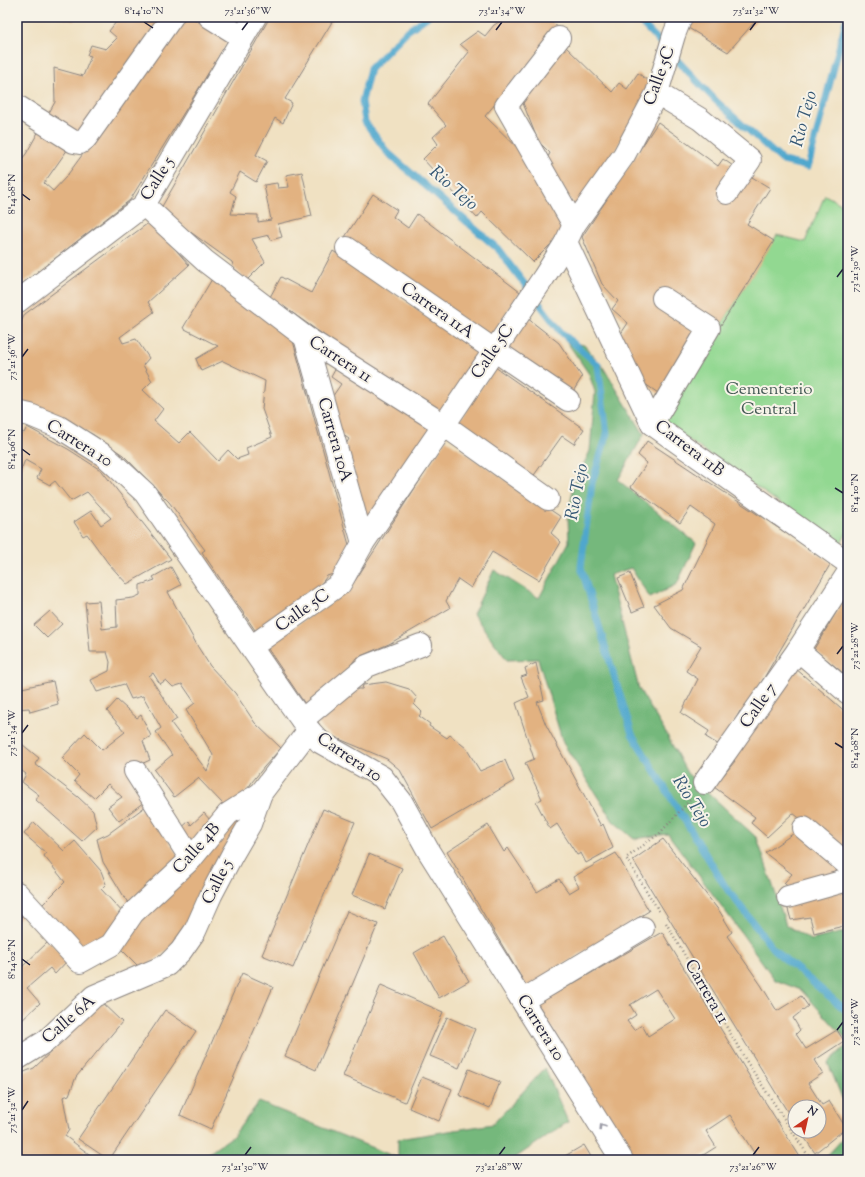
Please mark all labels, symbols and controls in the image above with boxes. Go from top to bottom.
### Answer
text: 8°14'10"N [124,4,164,19]
text: 73°21'36"W [225,4,271,19]
text: 73°21'34"W [479,4,525,19]
text: 73°21'32"W [733,4,779,19]
street label: Calle 5C [638,43,682,109]
water label: Rio Tejo [785,88,825,150]
street label: Calle 5 [135,152,181,206]
water label: Rio Tejo [423,160,483,218]
text: 8°14'08"N [5,174,20,214]
text: 73°21'30"W [848,246,863,292]
street label: Carrera 11A [395,277,479,345]
street label: Calle 5C [466,320,520,384]
street label: Carrera 11 [304,331,377,390]
text: 73°21'36"W [5,334,20,380]
park label: Cementerio Central [726,378,813,422]
street label: Carrera 10A [310,395,358,485]
street label: Carrera 10 [41,414,117,474]
street label: Carrera 11B [649,415,729,483]
text: 8°14'06"N [5,429,20,469]
water label: Rio Tejo [560,461,596,523]
text: 8°14'10"N [848,473,863,513]
street label: Calle 5C [271,583,335,639]
text: 73°21'28"W [848,622,863,670]
street label: Calle 7 [735,678,784,734]
text: 73°21'34"W [5,710,20,756]
street label: Carrera 10 [312,727,386,789]
text: 8°14'08"N [848,728,863,768]
water label: Rio Tejo [665,771,717,833]
street label: Calle 4B [168,818,227,880]
street label: Calle 5 [197,855,239,909]
text: 8°14'02"N [5,939,20,979]
street label: Carrera 11 [678,955,734,1029]
street label: Calle 6A [37,990,101,1050]
street label: Carrera 10 [510,990,570,1066]
text: 73°21'26"W [848,998,863,1046]
text: 73°21'32"W [5,1087,20,1133]
north arrow [787,1099,827,1139]
text: N [803,1102,820,1121]
one-way arrow [599,1124,606,1131]
text: 73°21'30"W [222,1160,268,1175]
text: 73°21'28"W [475,1160,523,1175]
text: 73°21'26"W [729,1160,777,1175]

